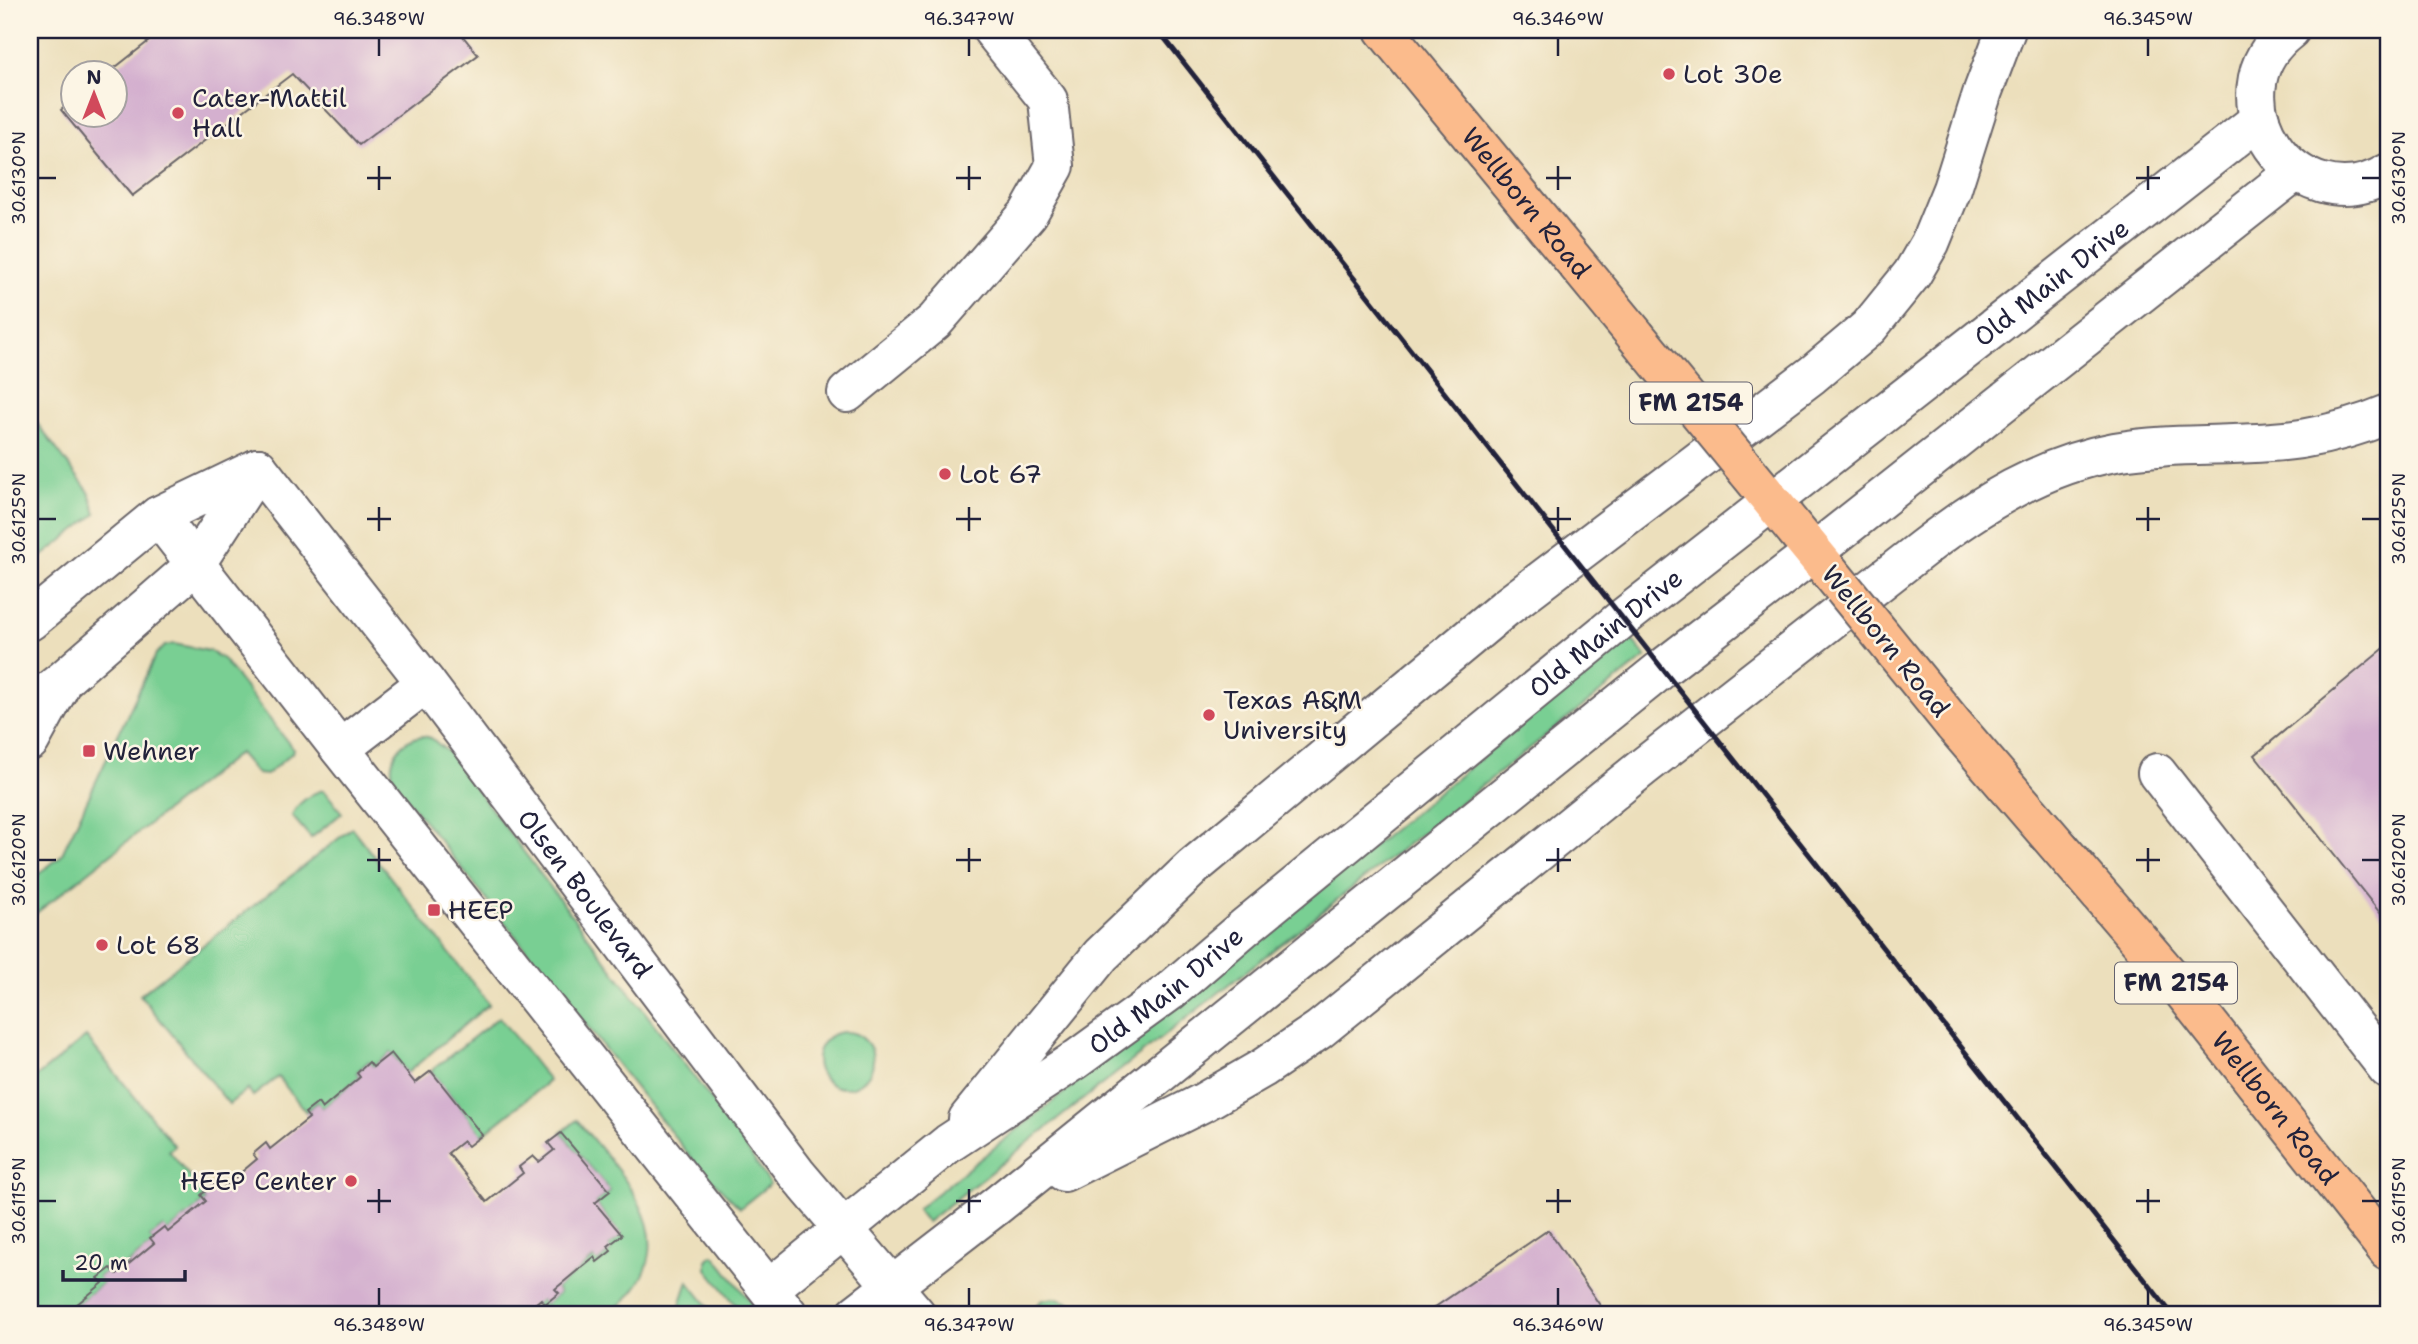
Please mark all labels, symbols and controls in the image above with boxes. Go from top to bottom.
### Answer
text: 96.348°W [333,7,425,31]
text: 96.347°W [923,7,1015,31]
text: 96.346°W [1512,7,1604,31]
text: 96.345°W [2103,7,2193,31]
place label: Lot 30e [1683,56,1783,91]
north arrow [60,60,130,130]
text: N [86,65,102,90]
marker: Lot 30e [1661,66,1677,82]
place label: Cater-Mattil Hall [192,80,347,145]
marker: Cater-Mattil Hall [170,105,186,121]
street label: Wellborn Road [1454,119,1600,286]
text: 30.6130°N [7,131,31,225]
text: 30.6130°N [2387,131,2411,225]
street label: Old Main Drive [1966,210,2136,354]
road number: FM 2154 [1630,382,1752,424]
place label: Lot 67 [959,456,1042,491]
marker: Lot 67 [937,466,953,482]
text: 30.6125°N [7,473,31,565]
text: 30.6125°N [2387,473,2411,565]
street label: Wellborn Road [1814,557,1959,724]
street label: Old Main Drive [1521,560,1690,705]
place label: Texas A&M University [1223,682,1362,747]
marker: Texas A&M University [1201,707,1217,723]
place label: Wehner [103,733,200,768]
marker: Wehner [81,743,97,759]
street label: Olsen Boulevard [510,802,661,985]
text: 30.6120°N [7,813,31,907]
text: 30.6120°N [2387,813,2411,907]
place label: HEEP [448,892,513,927]
marker: HEEP [426,902,442,918]
street label: Old Main Drive [1081,918,1250,1062]
place label: Lot 68 [116,927,201,962]
marker: Lot 68 [94,937,110,953]
road number: FM 2154 [2115,962,2237,1003]
street label: Wellborn Road [2204,1024,2347,1192]
text: 30.6115°N [7,1157,31,1245]
text: 30.6115°N [2387,1157,2411,1245]
place label: HEEP Center [180,1163,337,1198]
marker: HEEP Center [343,1173,359,1189]
scale bar [63,1239,186,1283]
text: 20 m [74,1249,128,1277]
text: 96.348°W [333,1313,425,1337]
text: 96.347°W [923,1313,1015,1337]
text: 96.346°W [1512,1313,1604,1337]
text: 96.345°W [2103,1313,2193,1337]

